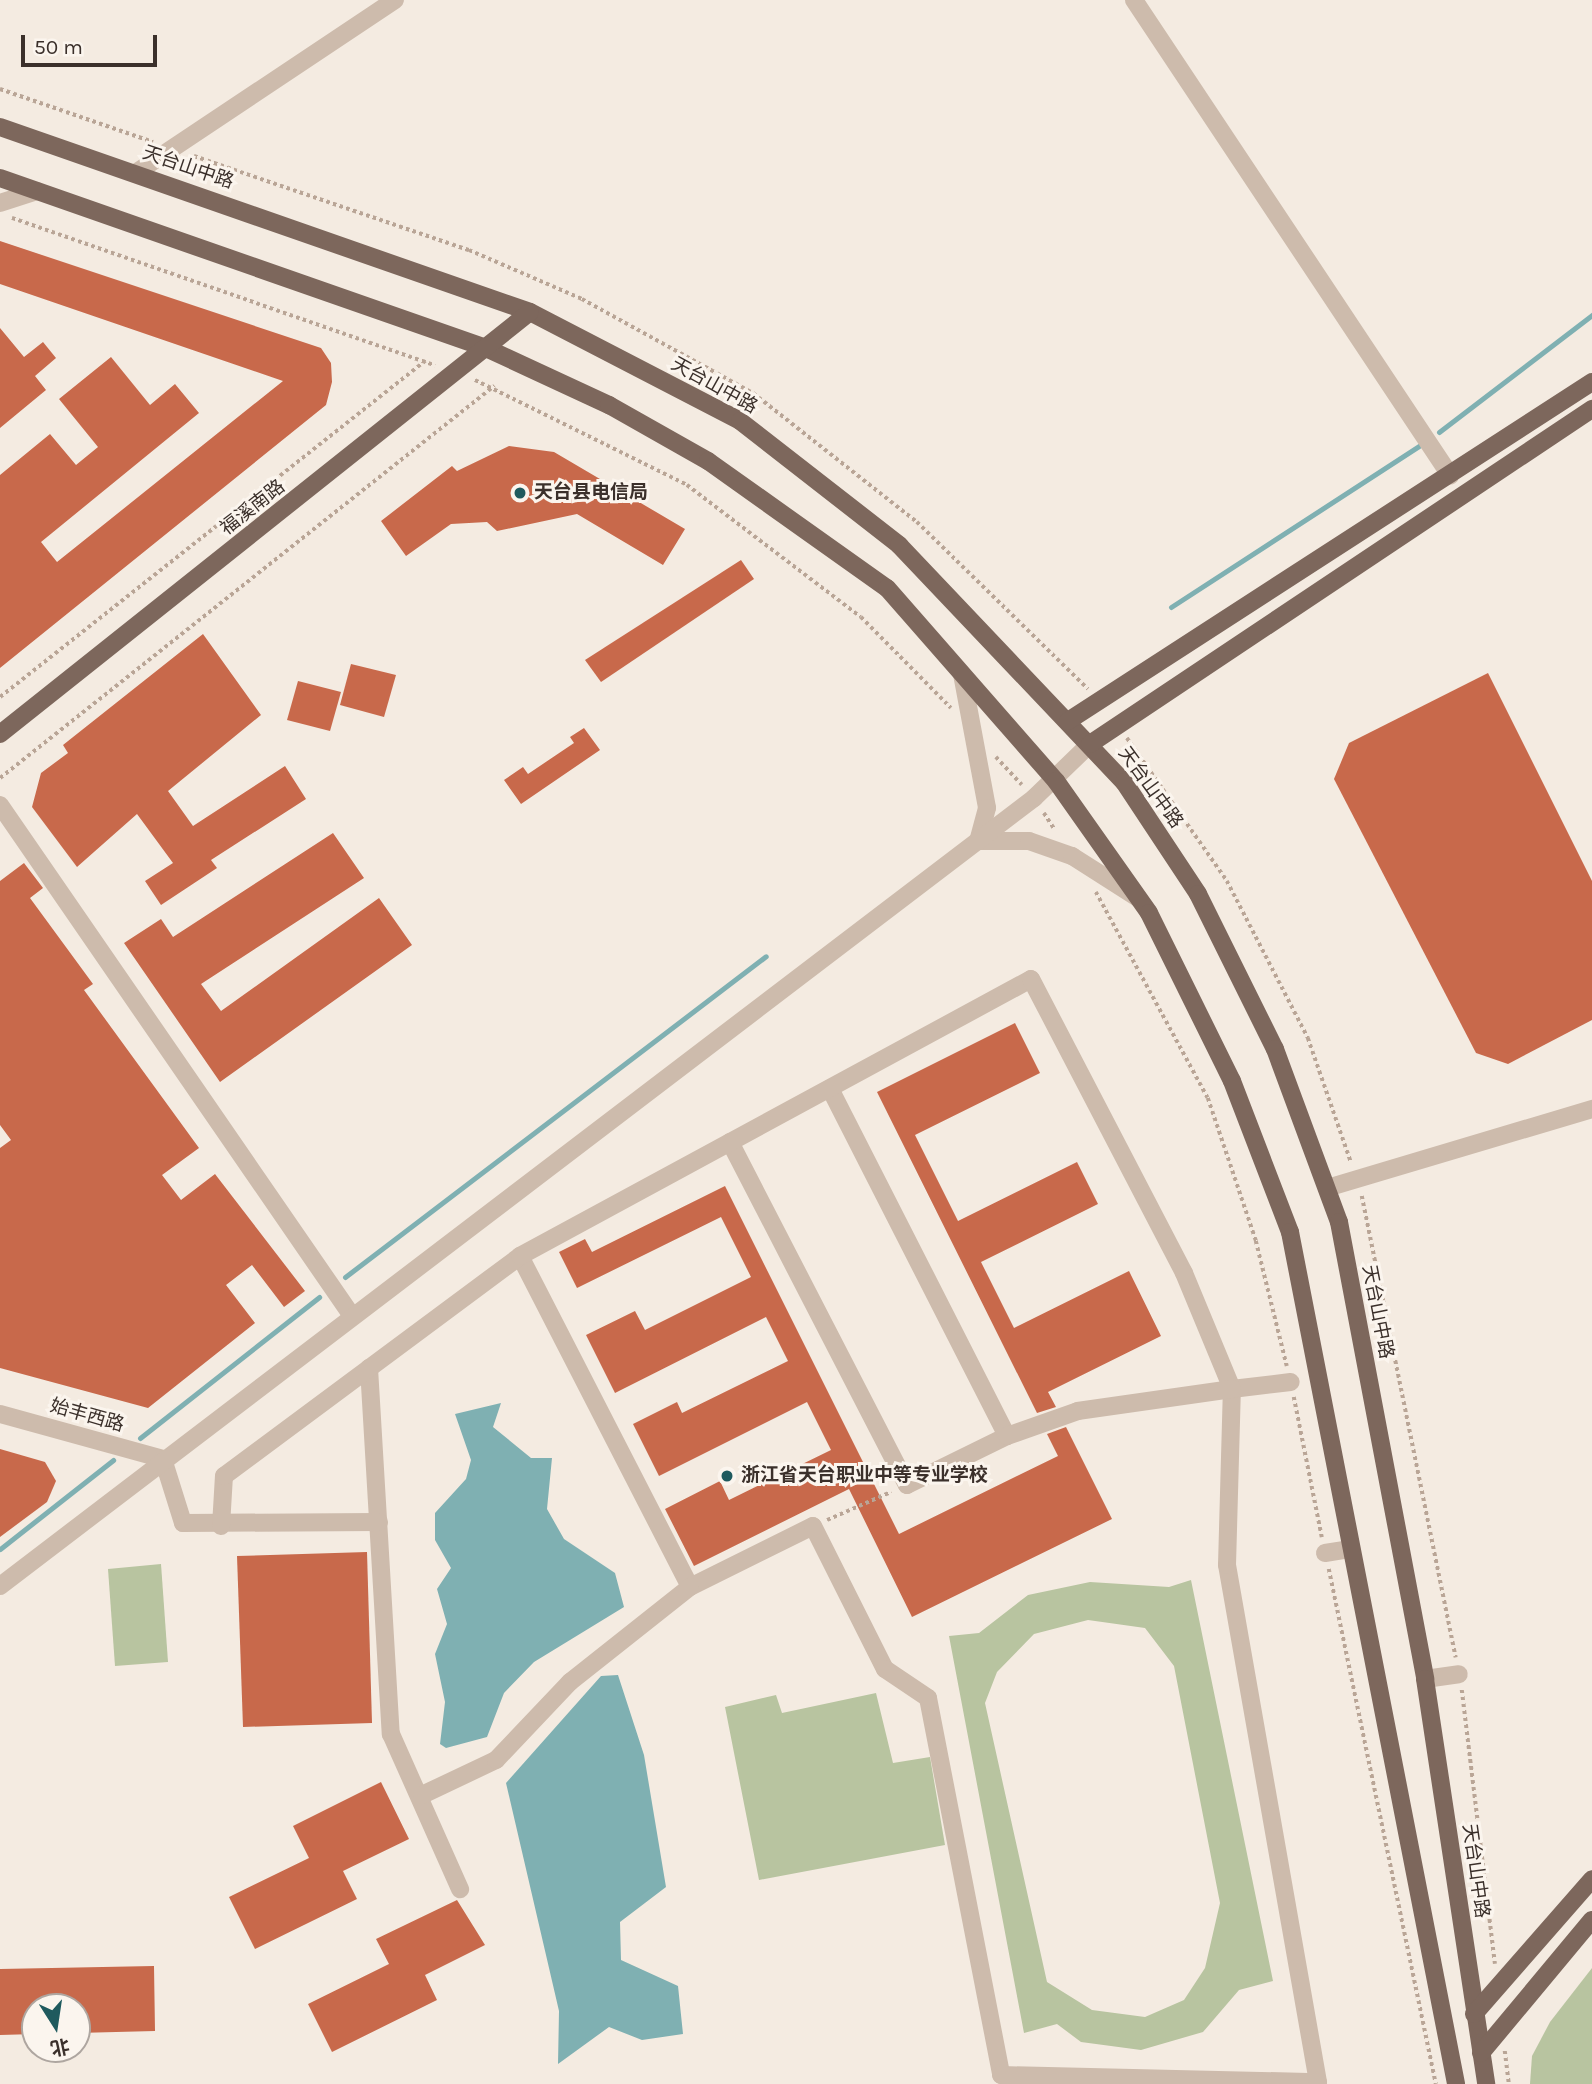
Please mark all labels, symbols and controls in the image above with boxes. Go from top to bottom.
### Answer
scale bar [24,21,161,65]
text: 50 m [34,35,83,59]
street label: 天台山中路 [139,142,237,194]
street label: 天台山中路 [667,353,761,419]
street label: 福溪南路 [216,476,290,540]
place label: 天台县电信局 [534,482,648,504]
marker: 天台县电信局 [512,485,528,501]
street label: 天台山中路 [1113,743,1187,833]
street label: 天台山中路 [1357,1263,1397,1361]
street label: 始丰西路 [47,1395,127,1437]
place label: 浙江省天台职业中等专业学校 [741,1465,988,1487]
marker: 浙江省天台职业中等专业学校 [719,1468,735,1484]
street label: 天台山中路 [1457,1822,1493,1920]
north arrow [21,1993,91,2063]
text: 北 [48,2034,72,2059]

